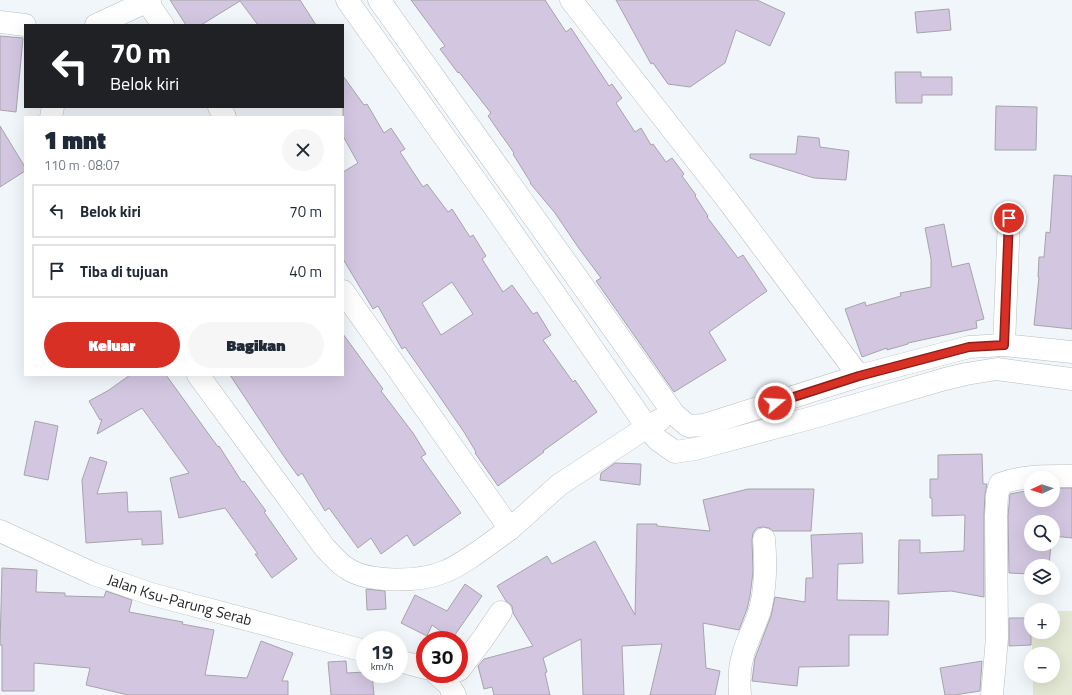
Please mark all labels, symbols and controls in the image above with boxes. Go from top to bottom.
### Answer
text: 70 m [110,31,171,74]
icon: left [44,40,96,92]
text: Belok kiri [110,70,179,97]
text: 1 mnt [44,122,106,158]
button: close [282,129,324,171]
text: 110 m · 08:07 [44,155,120,175]
icon: left [46,200,68,222]
text: Belok kiri [80,200,141,223]
text: 70 m [289,200,322,223]
pin [992,201,1026,235]
icon: arrive [998,207,1020,229]
icon: arrive [46,260,68,282]
text: Tiba di tujuan [80,260,168,283]
text: 40 m [289,260,322,283]
button: Keluar [44,322,180,368]
button: Bagikan [188,322,324,368]
position arrow [754,382,796,424]
north arrow [1024,471,1060,507]
map controls [1024,471,1060,683]
button: search [1024,515,1060,551]
button: layers [1024,559,1060,595]
street label: Jalan Ksu-Parung Serab [105,568,255,631]
button: + [1024,603,1060,639]
speed limit sign: 30 [416,631,468,683]
text: 19 [371,636,393,667]
button: − [1024,647,1060,683]
text: km/h [371,659,393,674]

